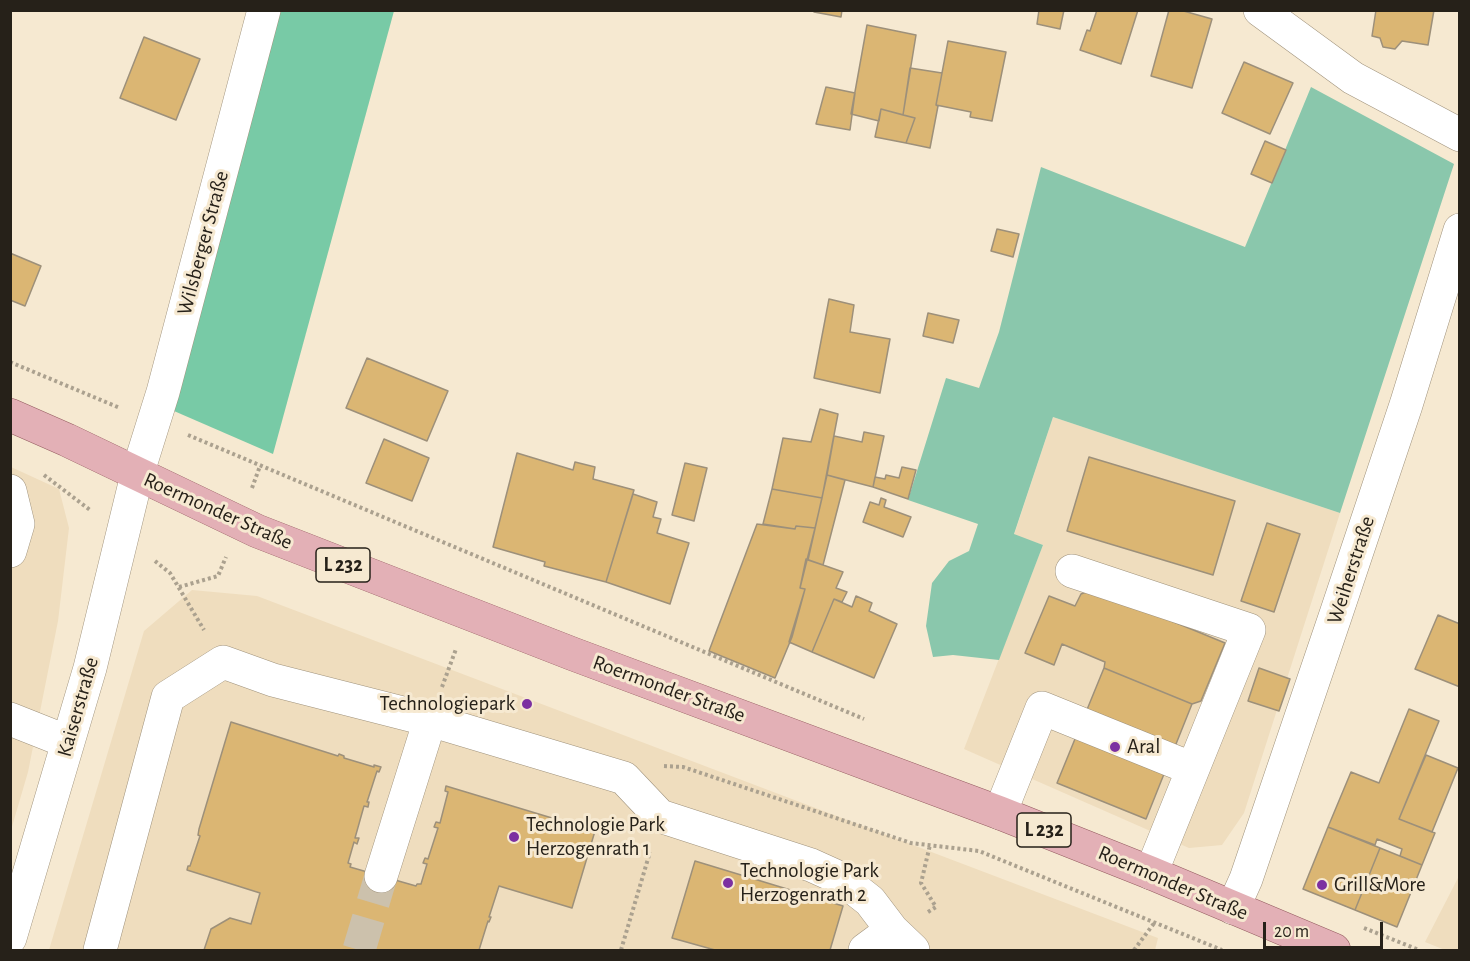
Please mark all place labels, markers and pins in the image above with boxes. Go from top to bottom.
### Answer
place label: Technologiepark [379,691,515,717]
marker: Technologiepark [520,697,534,711]
place label: Aral [1127,734,1160,760]
marker: Aral [1108,740,1122,754]
place label: Technologie Park Herzogenrath 1 [526,812,665,862]
marker: Technologie Park Herzogenrath 1 [507,830,521,844]
place label: Technologie Park Herzogenrath 2 [740,858,879,908]
place label: Grill&More [1334,872,1426,898]
marker: Technologie Park Herzogenrath 2 [721,876,735,890]
marker: Grill&More [1315,878,1329,892]

